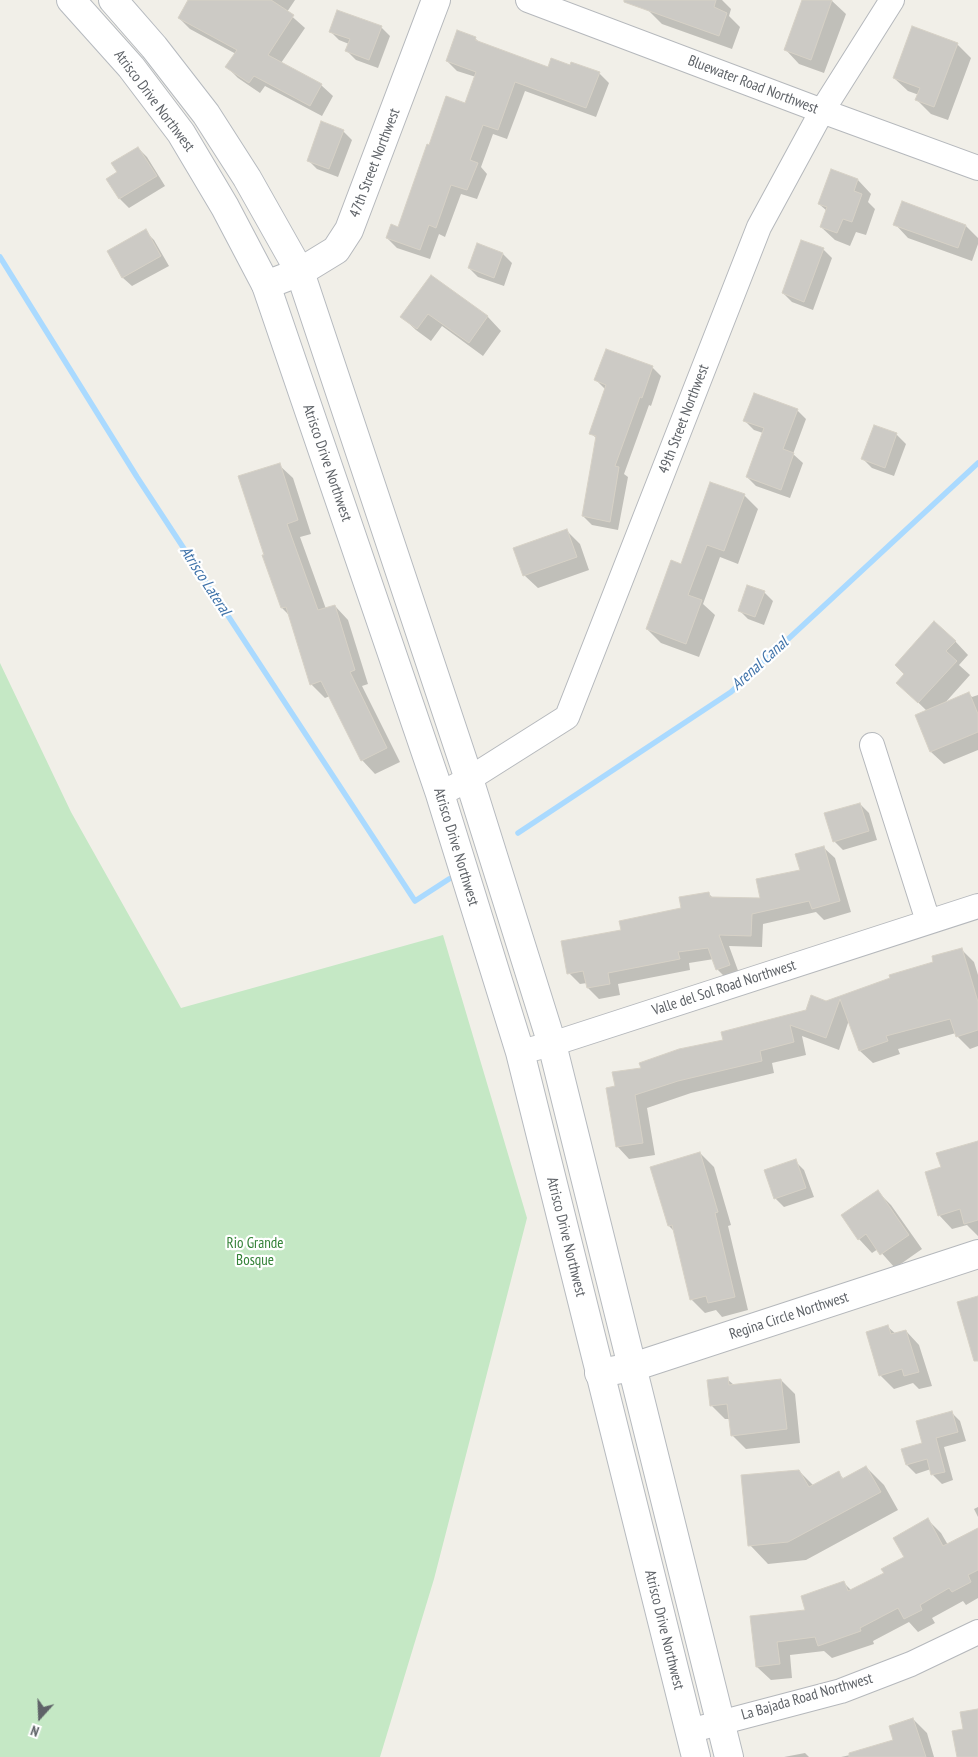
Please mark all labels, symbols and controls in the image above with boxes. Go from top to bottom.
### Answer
street label: Atrisco Drive Northwest [110,47,198,155]
street label: Bluewater Road Northwest [685,52,821,118]
street label: 47th Street Northwest [346,106,404,220]
street label: 49th Street Northwest [655,362,713,476]
street label: Atrisco Drive Northwest [299,402,355,524]
water label: Atrisco Lateral [175,543,235,619]
water label: Arenal Canal [728,634,792,694]
street label: Atrisco Drive Northwest [429,786,483,908]
street label: Valle del Sol Road Northwest [650,956,798,1020]
street label: Atrisco Drive Northwest [542,1175,590,1299]
park label: Rio Grande Bosque [227,1235,283,1270]
street label: Regina Circle Northwest [727,1288,851,1344]
street label: Atrisco Drive Northwest [640,1568,688,1692]
street label: La Bajada Road Northwest [739,1670,875,1724]
north arrow [15,1692,65,1742]
text: N [28,1721,42,1741]

